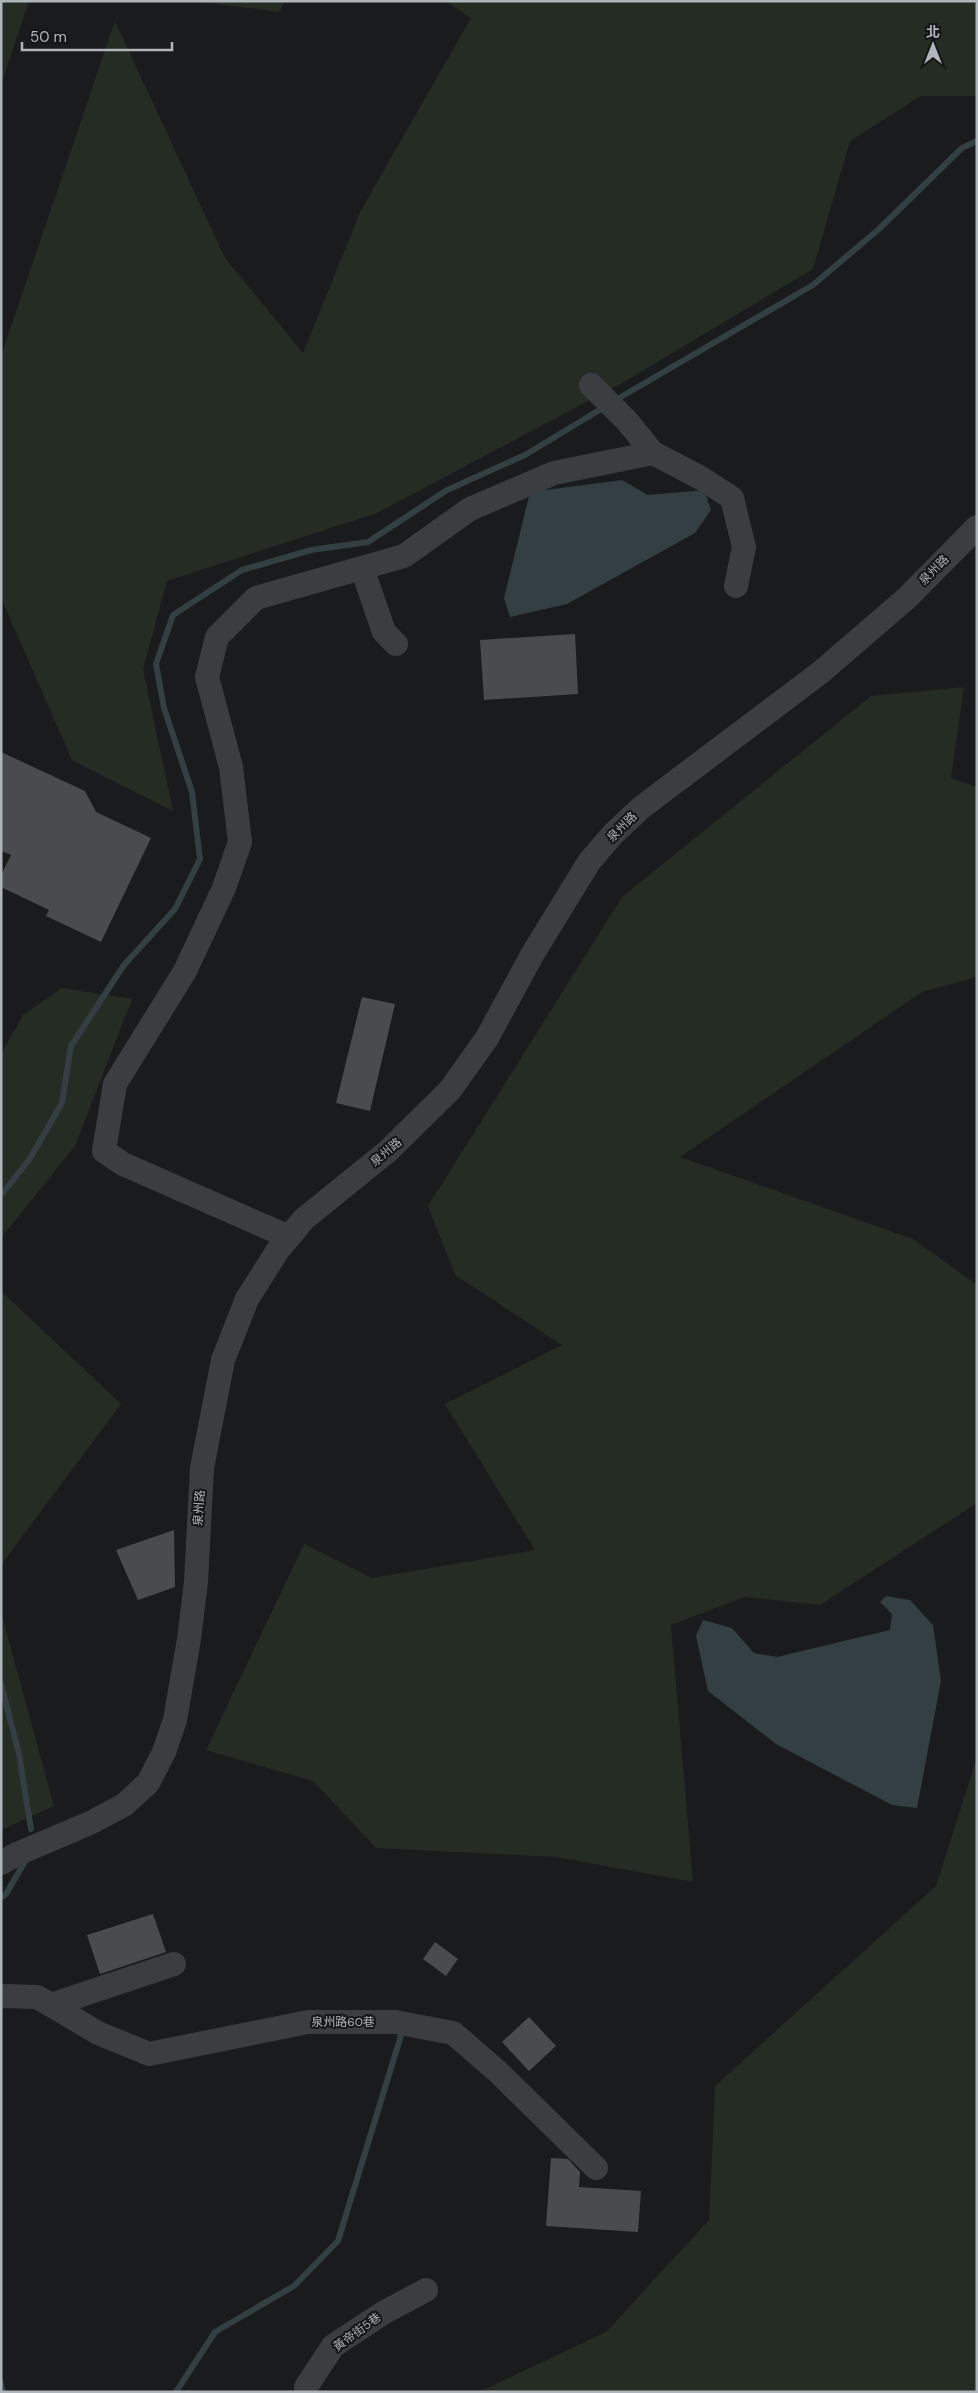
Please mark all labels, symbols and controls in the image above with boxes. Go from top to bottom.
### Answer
scale bar [22,20,172,52]
north arrow [908,20,958,70]
text: 北 [926,23,940,41]
text: 50 m [30,27,67,47]
street label: 泉州路 [916,552,952,588]
street label: 泉州路 [604,809,640,845]
street label: 泉州路 [367,1134,405,1170]
street label: 泉州路 [190,1489,208,1527]
street label: 泉州路60巷 [311,2014,375,2030]
street label: 黃帝街5巷 [330,2309,384,2355]

